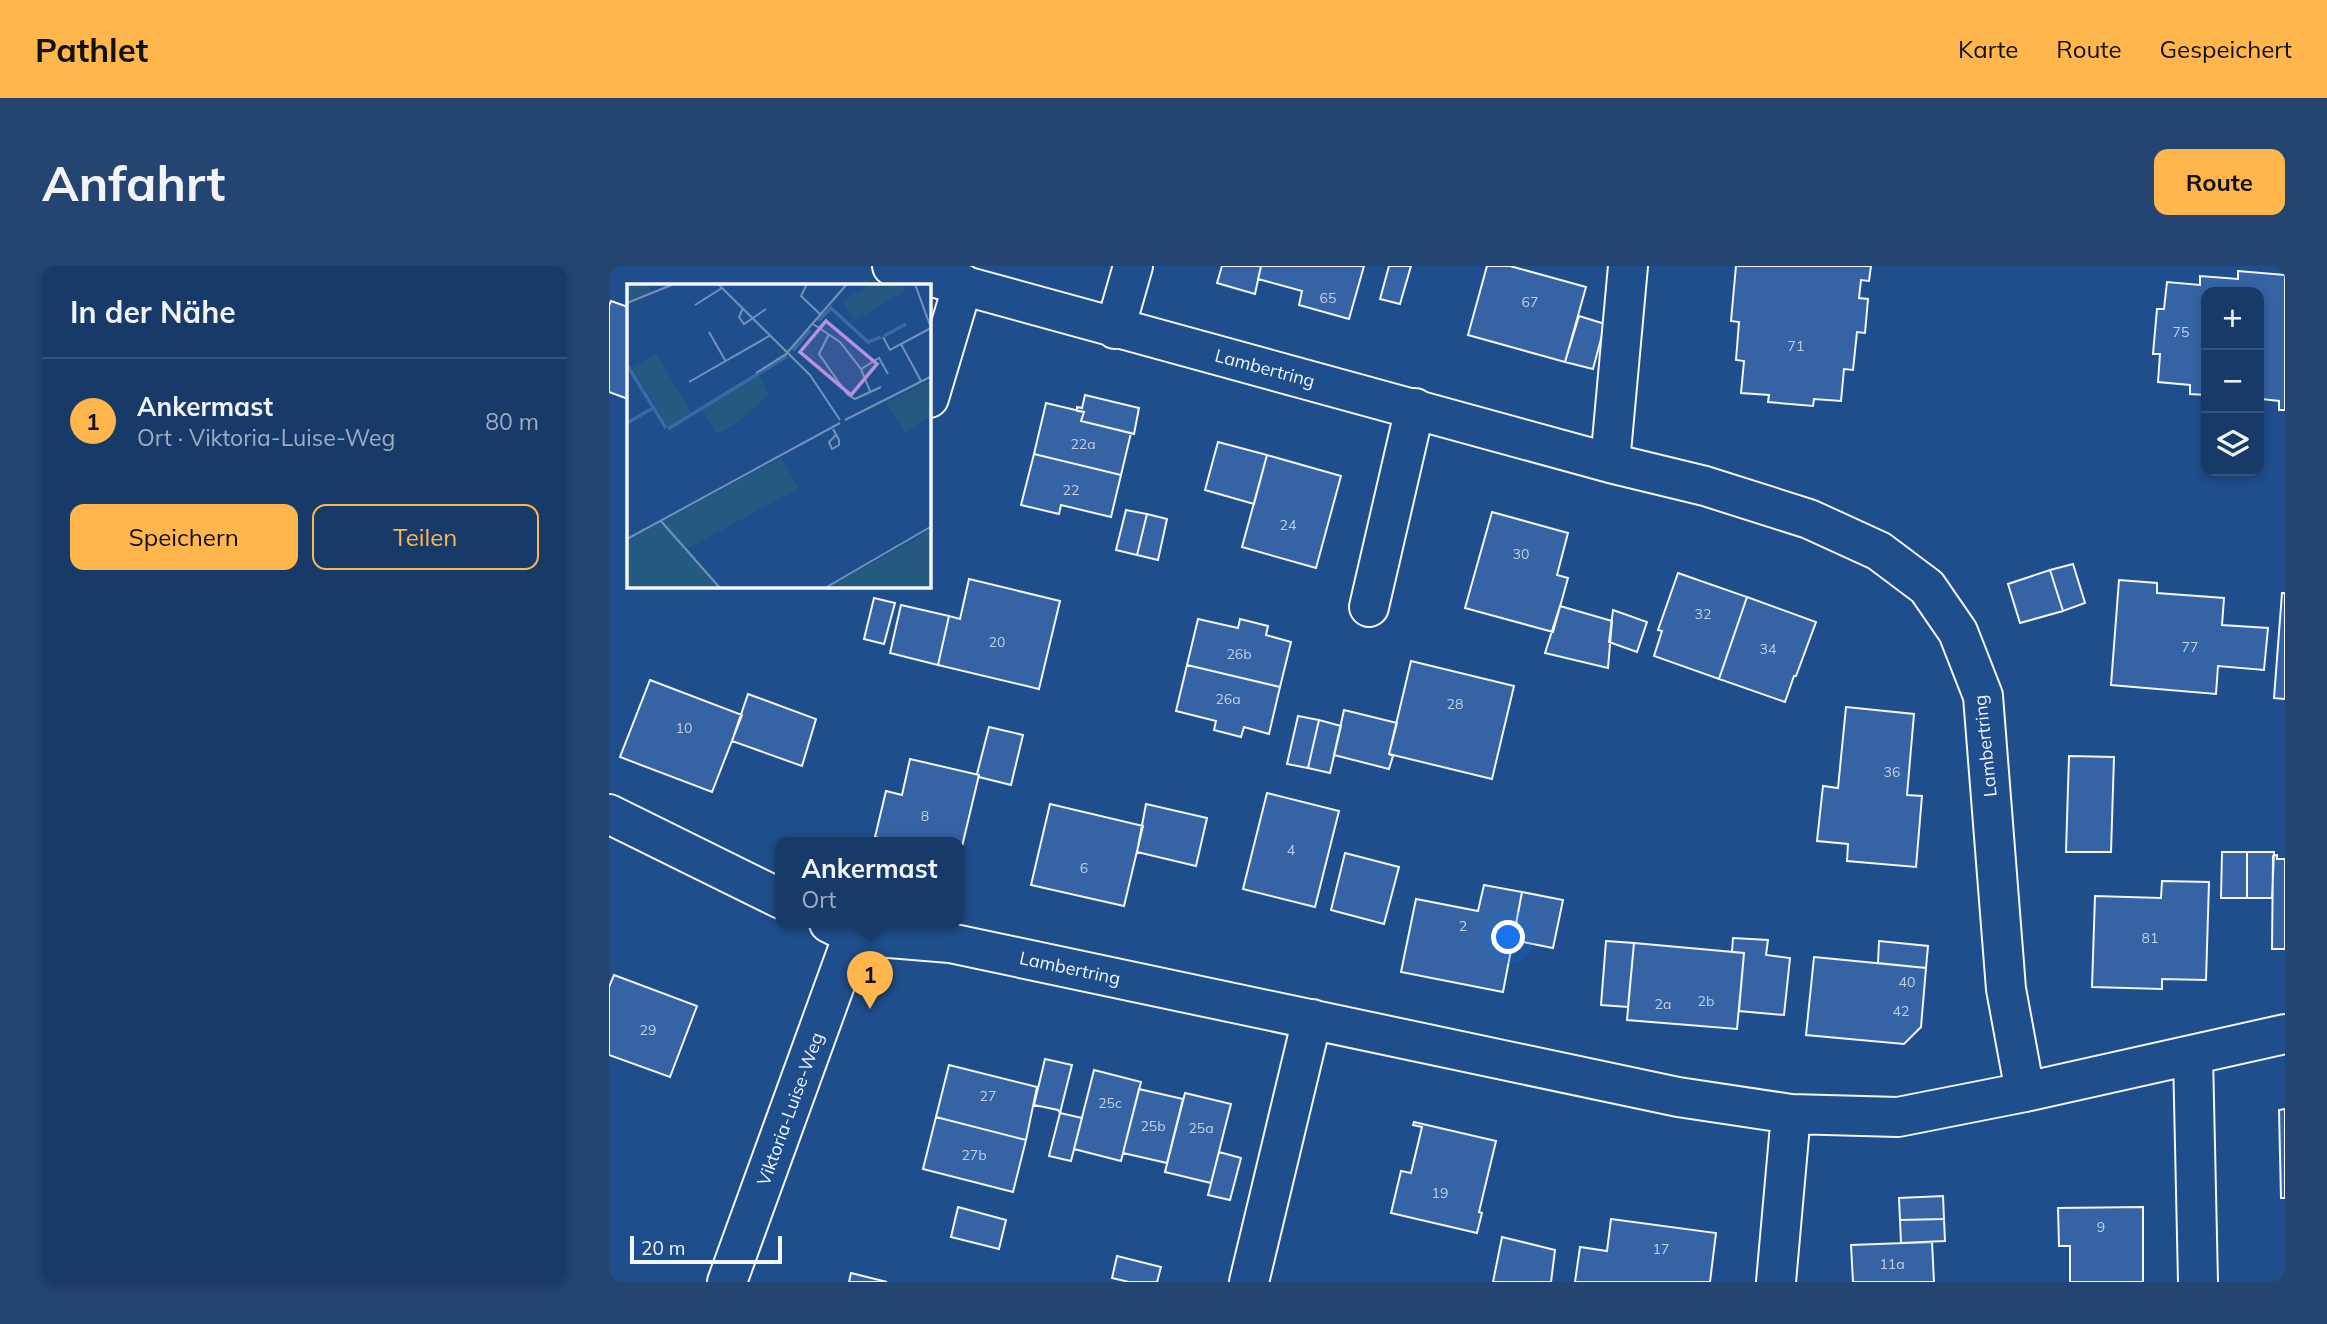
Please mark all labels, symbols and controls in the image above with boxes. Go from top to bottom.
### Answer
text: Pathlet [35,29,148,70]
text: Karte [1958,34,2018,64]
text: Route [2056,34,2122,64]
text: Gespeichert [2160,34,2292,64]
button: Route [2154,149,2285,215]
text: Anfahrt [42,152,225,213]
inset map [627,284,931,588]
map controls [2201,287,2264,476]
button: + [2201,287,2264,350]
house number: 65 [1320,289,1336,307]
text: In der Nähe [70,293,236,331]
house number: 67 [1522,293,1538,311]
house number: 75 [2173,323,2189,341]
house number: 71 [1788,337,1804,355]
street label: Lambertring [1212,344,1318,392]
button: − [2201,350,2264,413]
text: Ankermast [137,390,273,423]
text: 1 [86,407,100,436]
text: 80 m [485,407,539,436]
button: layers [2201,413,2264,476]
text: Ort · Viktoria-Luise-Weg [137,423,395,452]
house number: 22a [1070,435,1096,453]
house number: 22 [1063,481,1079,499]
button: Speichern [70,504,298,570]
button: Teilen [312,504,539,570]
house number: 24 [1280,516,1297,534]
house number: 30 [1513,545,1529,563]
house number: 32 [1695,605,1711,623]
house number: 20 [989,633,1005,651]
house number: 77 [2182,638,2198,656]
house number: 34 [1760,640,1777,658]
house number: 26b [1226,645,1252,663]
house number: 26a [1215,690,1241,708]
street label: Lambertring [1968,694,2002,798]
house number: 28 [1447,695,1463,713]
house number: 10 [676,719,692,737]
house number: 36 [1884,763,1900,781]
house number: 8 [921,807,929,825]
popup [775,837,964,928]
house number: 4 [1287,841,1296,859]
text: Ankermast [802,852,937,885]
house number: 6 [1080,859,1088,877]
text: Ort [802,885,836,914]
house number: 2 [1459,917,1467,935]
your location [1491,920,1525,954]
house number: 81 [2142,929,2158,947]
street label: Lambertring [1017,946,1123,990]
pin: 1 [847,951,893,1009]
house number: 40 [1899,973,1915,991]
house number: 2b [1698,992,1714,1010]
house number: 2a [1655,995,1671,1013]
house number: 42 [1893,1002,1909,1020]
house number: 29 [640,1021,656,1039]
street label: Viktoria-Luise-Weg [752,1029,828,1189]
house number: 27 [980,1087,996,1105]
house number: 25c [1098,1094,1122,1112]
house number: 25b [1140,1117,1166,1135]
house number: 25a [1188,1119,1214,1137]
house number: 27b [961,1146,987,1164]
house number: 19 [1432,1184,1448,1202]
house number: 9 [2097,1218,2105,1236]
scale bar [630,1233,782,1265]
text: 20 m [641,1236,685,1260]
house number: 17 [1653,1240,1669,1258]
house number: 11a [1879,1255,1905,1273]

